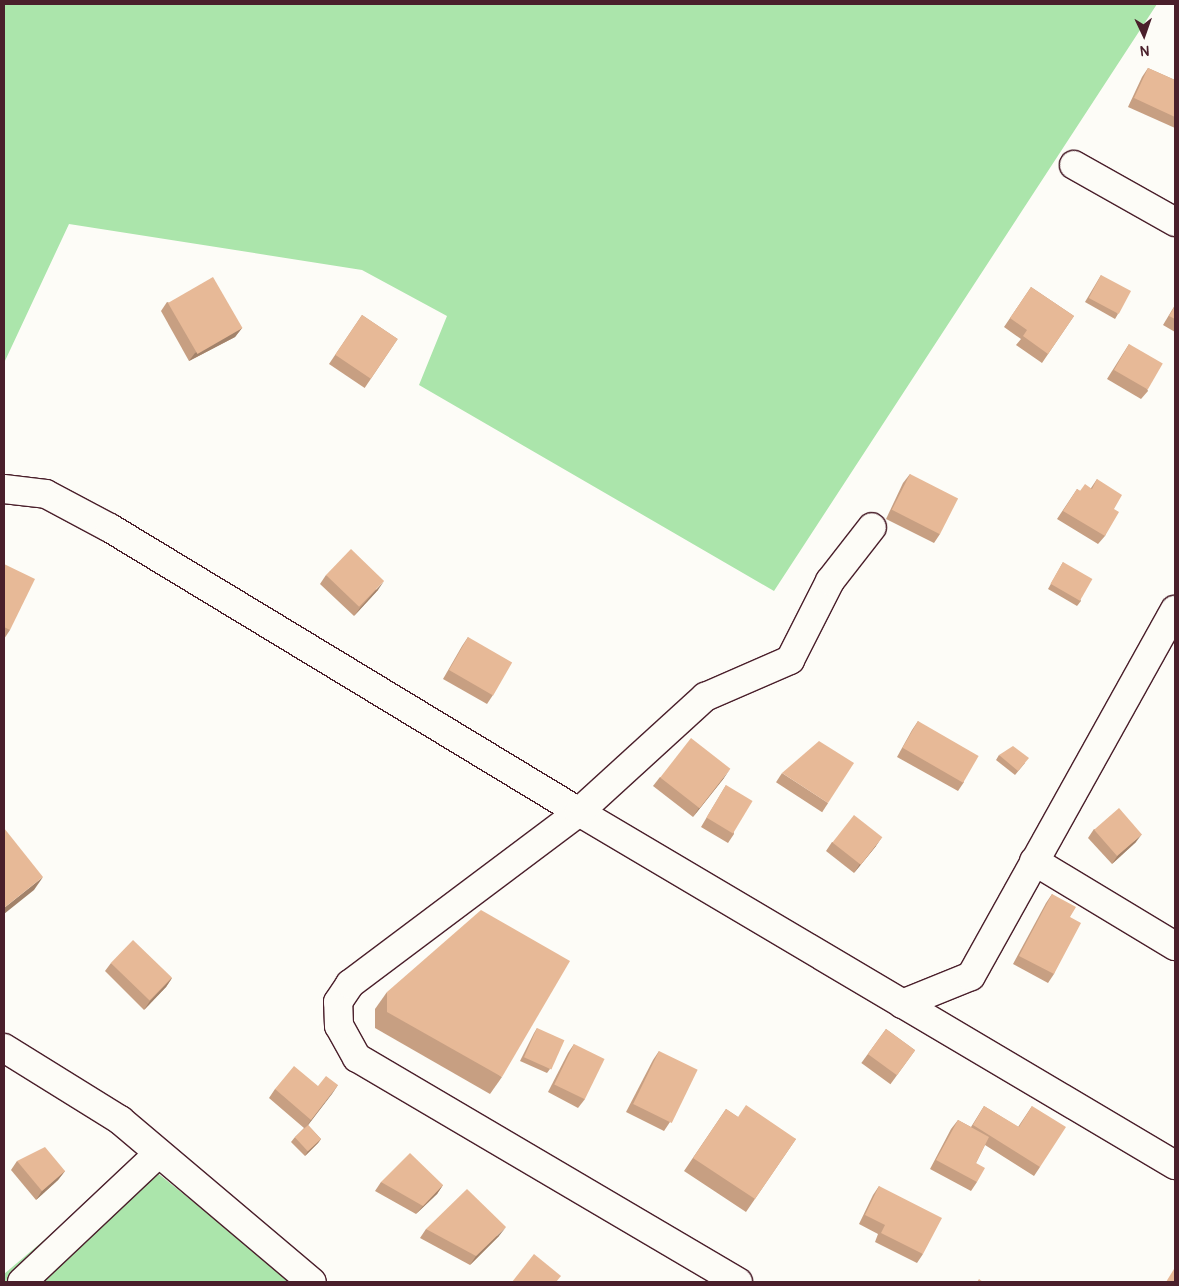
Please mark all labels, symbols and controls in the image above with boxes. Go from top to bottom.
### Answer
north arrow [1119,10,1169,60]
text: N [1140,42,1150,59]

